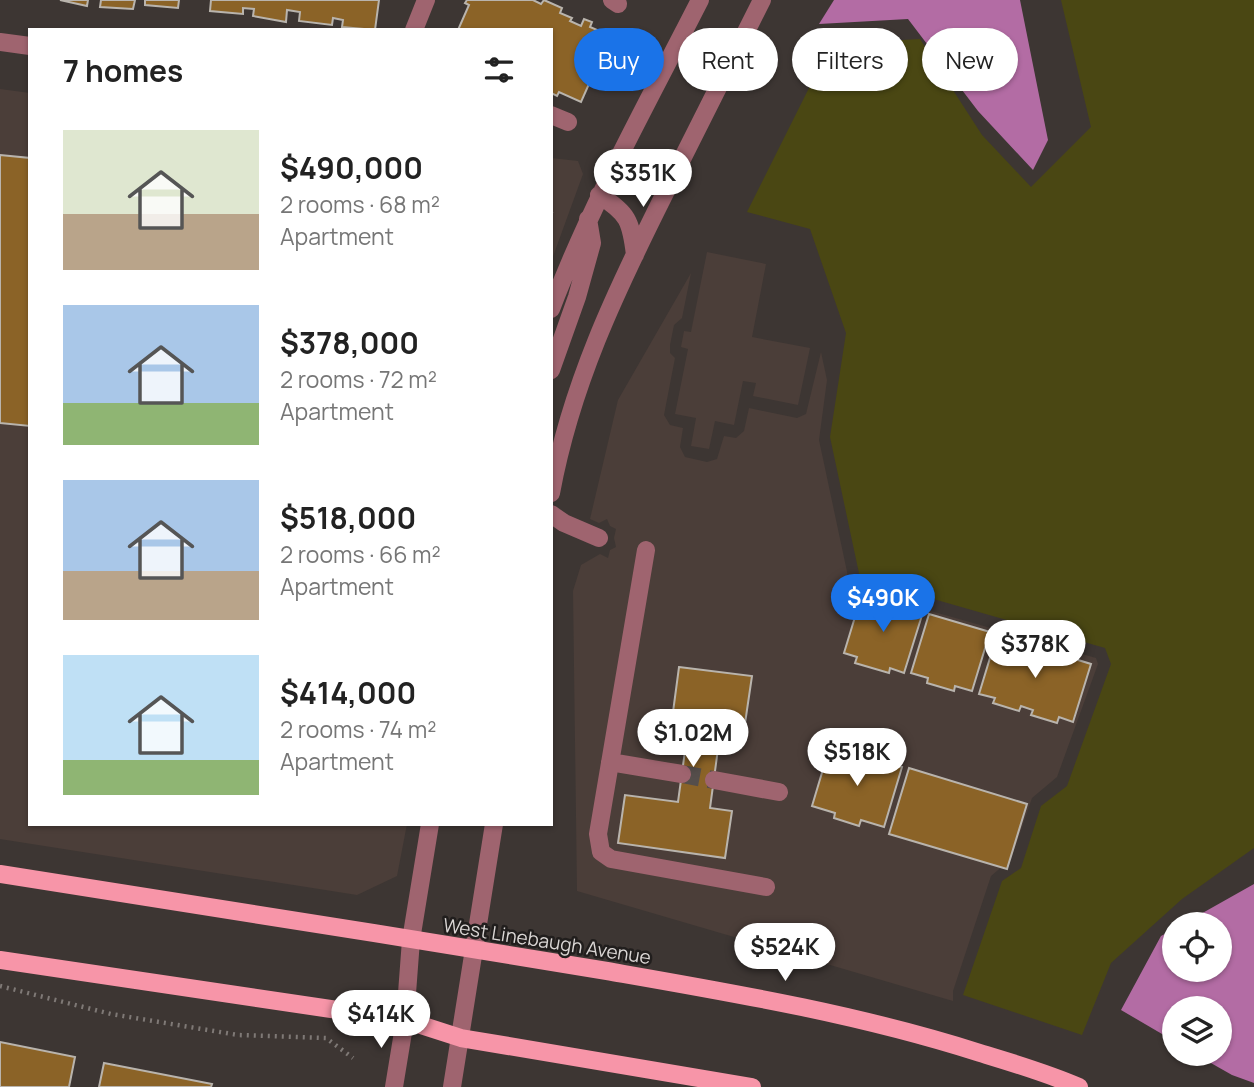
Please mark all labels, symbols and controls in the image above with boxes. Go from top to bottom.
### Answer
chip: Buy [574,28,664,91]
chip: Rent [678,28,778,91]
chip: Filters [792,28,908,91]
chip: New [922,28,1018,91]
text: 7 homes [63,50,183,91]
icon: filters [480,51,518,89]
text: $490,000 [280,147,423,188]
pin: $351K [594,150,692,209]
text: $351K [610,156,676,188]
icon: home [119,158,203,242]
text: 2 rooms · 68 m² [280,188,440,220]
text: Apartment [280,220,394,252]
text: $378,000 [280,322,419,363]
icon: home [119,333,203,417]
text: 2 rooms · 72 m² [280,363,437,395]
text: Apartment [280,395,394,427]
text: $518,000 [280,497,416,538]
icon: home [119,508,203,592]
text: 2 rooms · 66 m² [280,538,441,570]
text: Apartment [280,570,394,602]
pin: $490K [834,574,932,634]
text: $490K [847,581,919,613]
pin: $378K [986,620,1084,680]
text: $378K [1000,627,1070,659]
text: $414,000 [280,672,416,713]
icon: home [119,683,203,767]
pin: $1.02M [636,710,750,769]
text: 2 rooms · 74 m² [280,713,436,745]
text: $1.02M [653,716,733,748]
pin: $518K [808,728,906,788]
text: $518K [824,735,890,767]
text: Apartment [280,745,394,777]
street label: West Linebaugh Avenue [441,912,653,970]
map controls [1162,912,1232,1066]
button: locate [1162,912,1232,982]
pin: $524K [736,923,834,983]
text: $524K [750,930,820,962]
pin: $414K [332,990,430,1050]
button: layers [1162,996,1232,1066]
text: $414K [347,997,415,1029]

